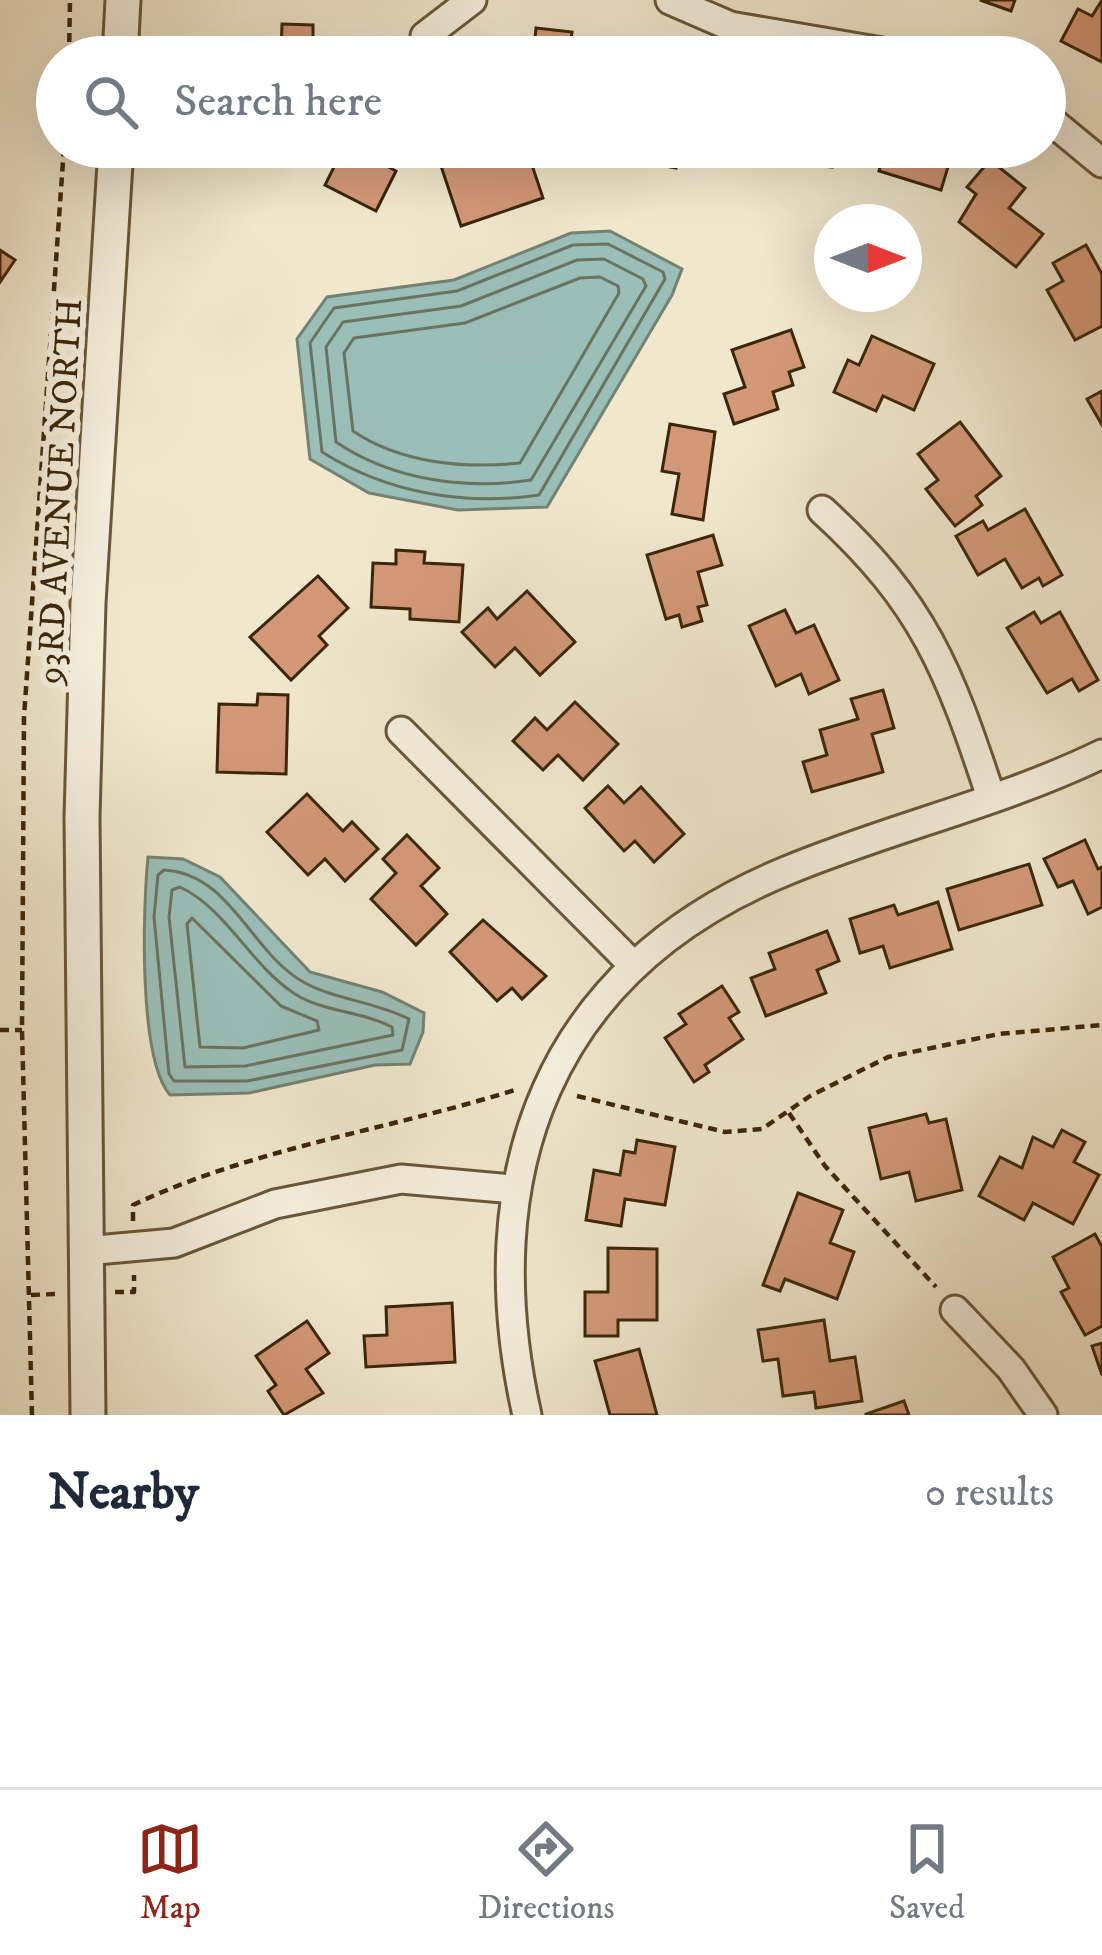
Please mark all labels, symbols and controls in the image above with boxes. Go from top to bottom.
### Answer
search box [36,36,1066,168]
icon: search [78,69,144,135]
text: Search here [174,74,382,130]
north arrow [814,204,922,312]
street label: 93RD AVENUE NORTH [28,297,93,687]
text: Nearby [48,1461,199,1525]
text: 0 results [925,1469,1054,1518]
tab: Map [137,1816,203,1929]
tab: Directions [478,1816,614,1929]
tab: Saved [889,1816,965,1929]

